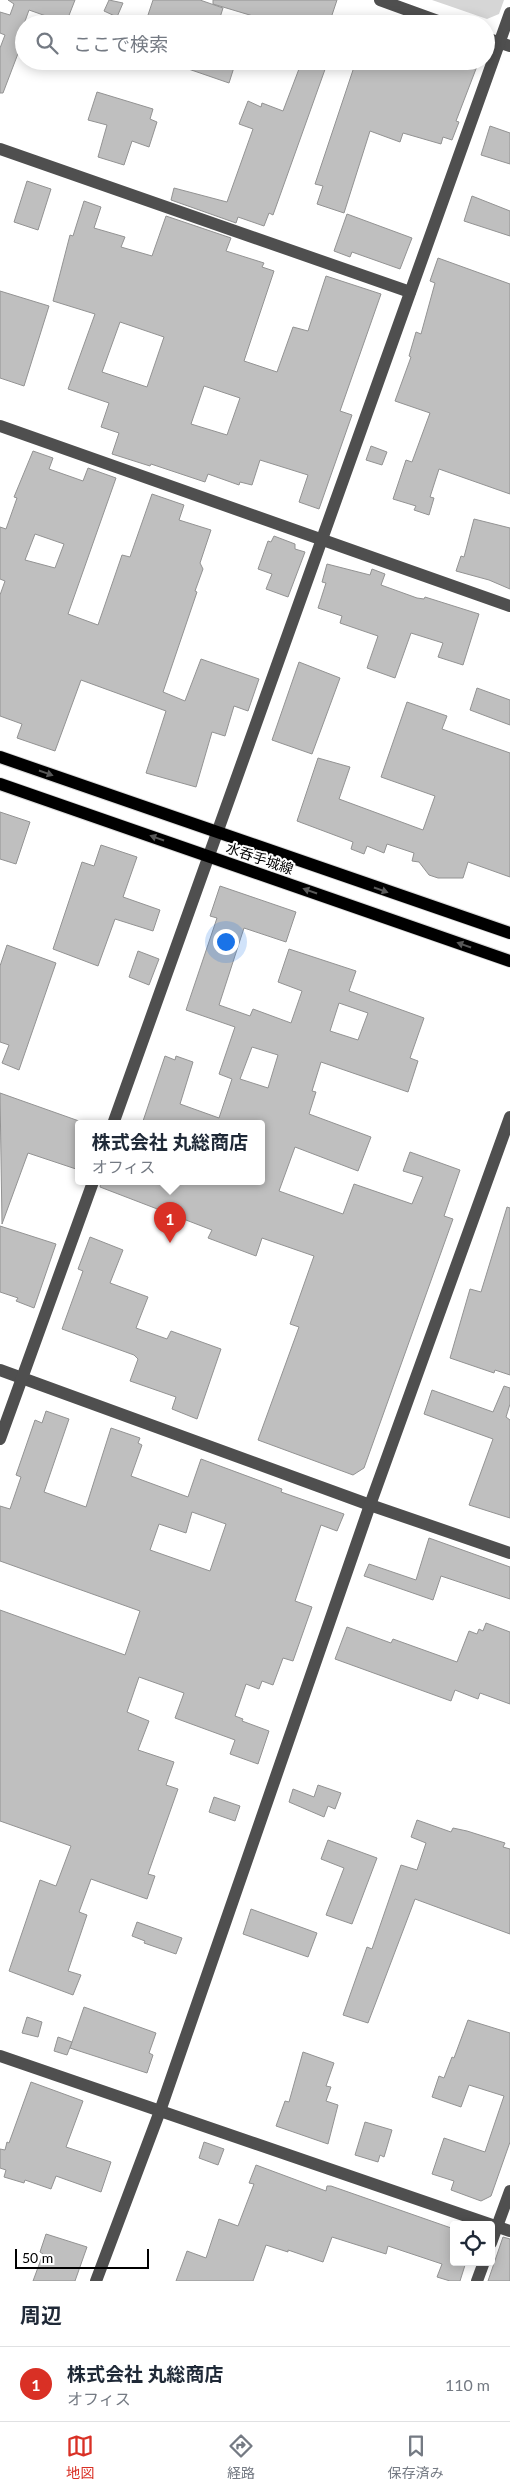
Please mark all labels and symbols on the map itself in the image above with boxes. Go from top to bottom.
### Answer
one-way arrow [39,769,54,777]
one-way arrow [149,834,164,842]
street label: 水呑手城線 [224,839,296,877]
one-way arrow [374,886,389,894]
one-way arrow [303,887,318,895]
your location [213,929,239,955]
one-way arrow [456,941,471,949]
pin: 1 [154,1202,186,1243]
scale bar [15,2246,149,2269]

